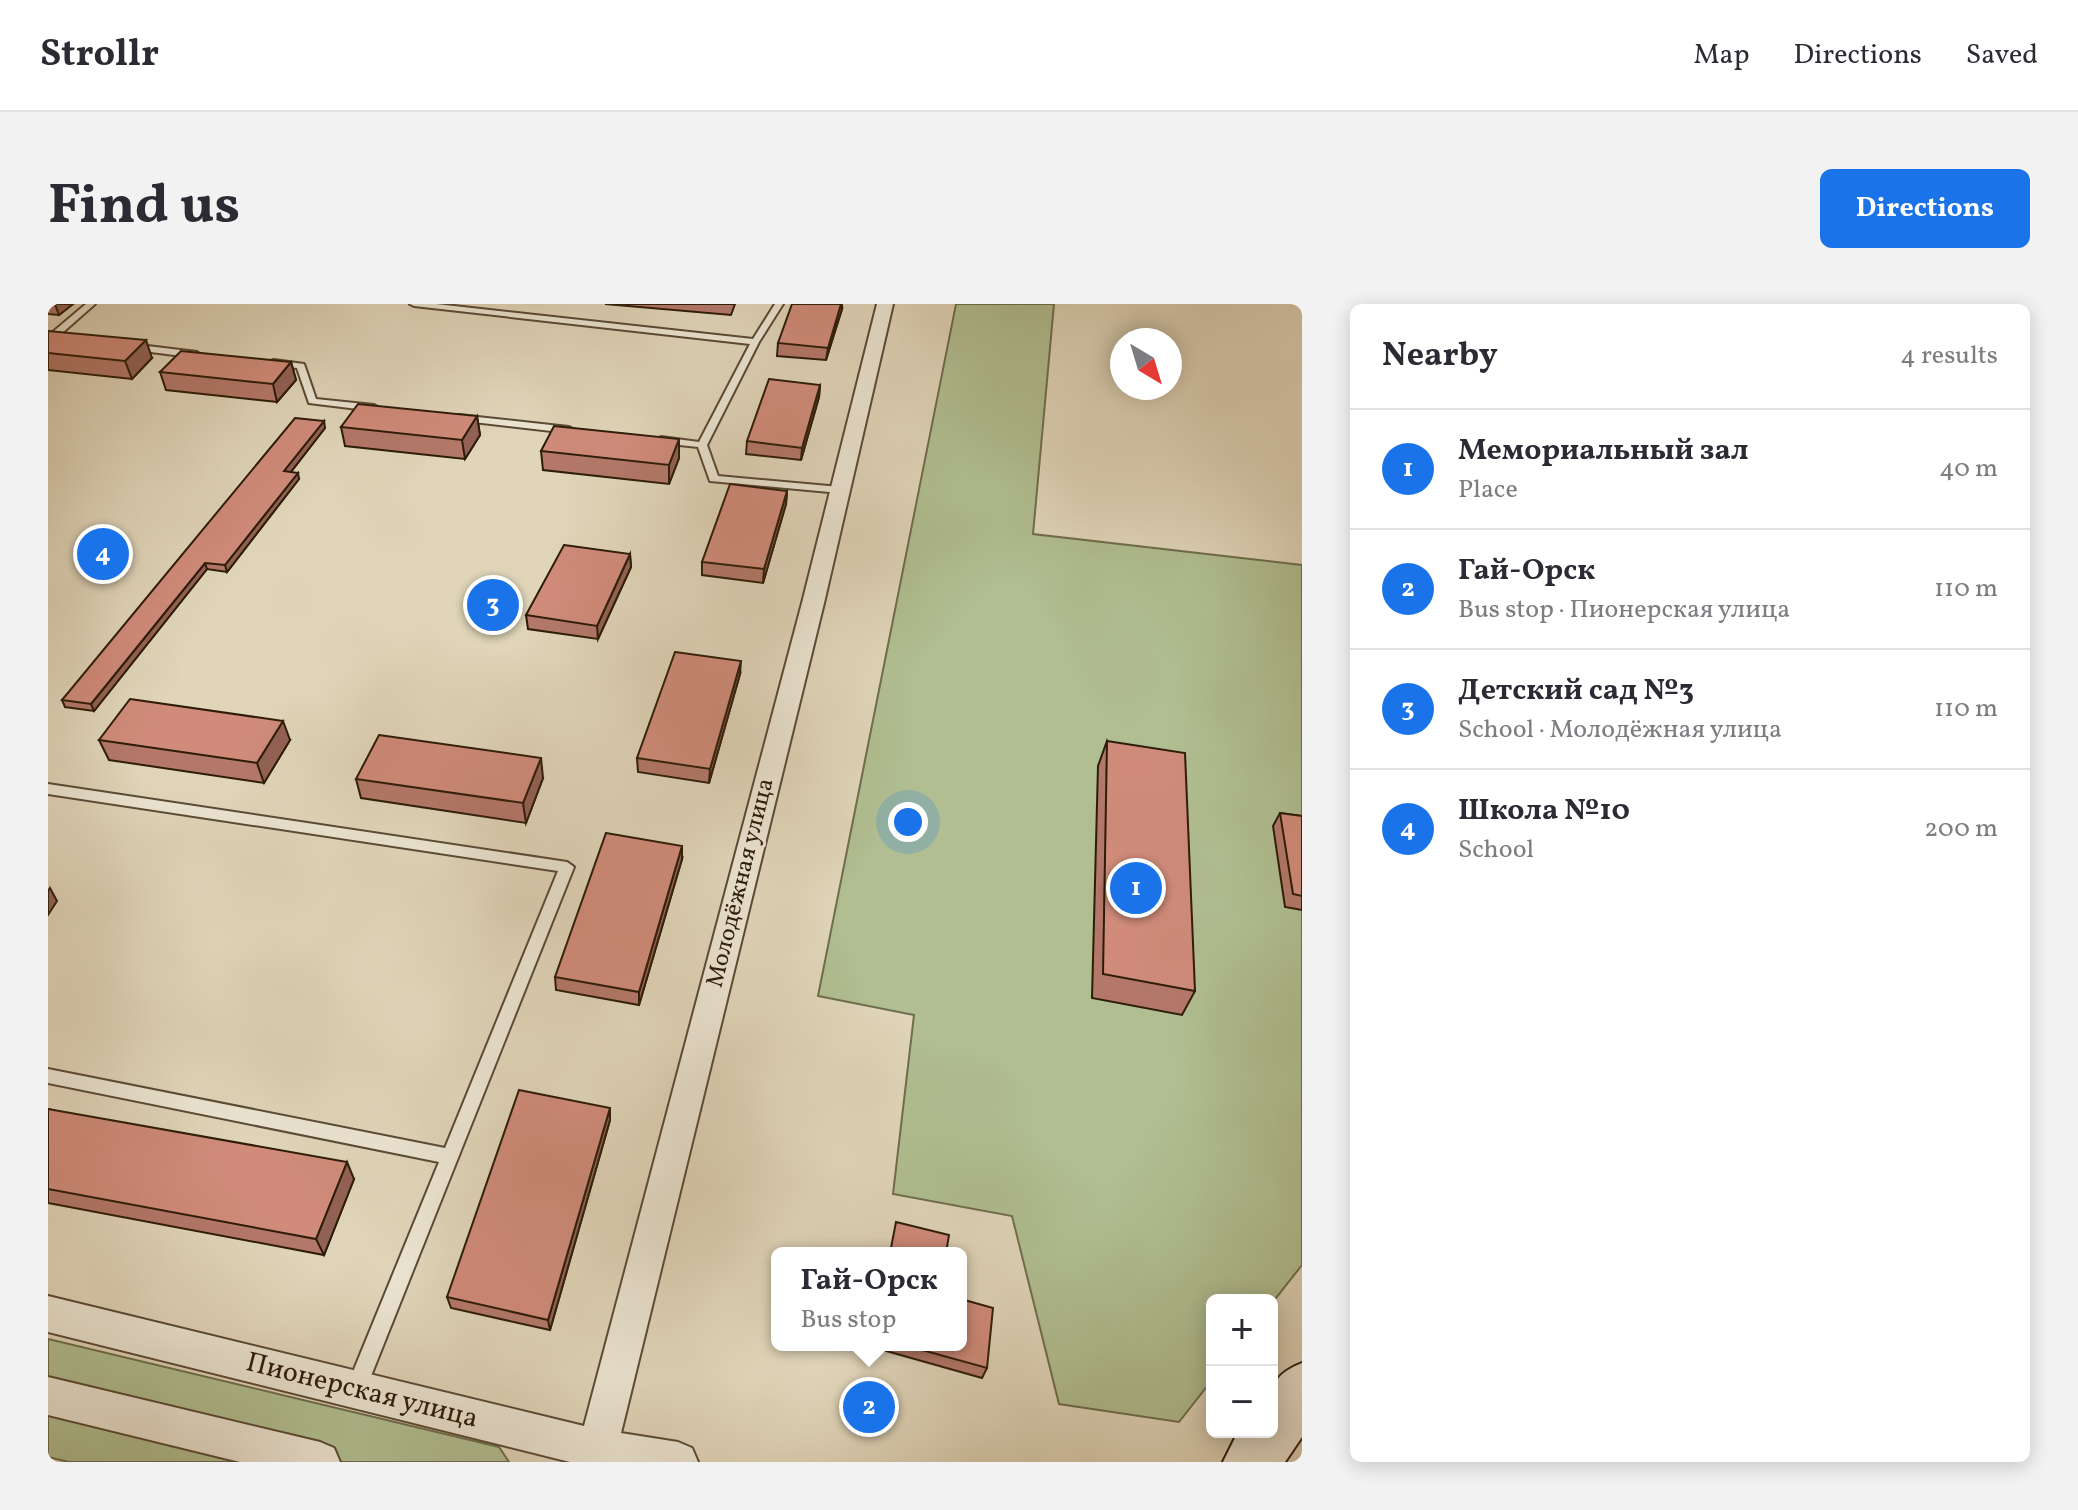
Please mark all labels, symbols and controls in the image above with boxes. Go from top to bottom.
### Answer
text: Strollr [40,29,159,82]
text: Map [1694,36,1750,75]
text: Directions [1794,36,1922,75]
text: Saved [1966,36,2038,75]
text: Find us [48,169,240,247]
button: Directions [1820,169,2030,248]
north arrow [1110,328,1182,400]
text: Nearby [1382,333,1498,380]
text: 4 results [1900,338,1998,374]
text: Мемориальный зал [1458,430,1749,472]
text: 1 [1403,451,1413,487]
text: 40 m [1939,451,1998,487]
text: Place [1458,472,1518,508]
pin: 4 [77,524,129,584]
text: Гай-Орск [1458,550,1595,592]
text: 2 [1401,571,1415,607]
text: 110 m [1934,571,1998,607]
pin: 3 [467,575,519,635]
text: Bus stop · Пионерская улица [1458,592,1790,628]
text: Детский сад №3 [1458,670,1694,712]
text: 3 [1401,691,1415,727]
text: 110 m [1934,691,1998,727]
text: School · Молодёжная улица [1458,712,1782,748]
street label: Молодёжная улица [699,775,783,991]
text: Школа №10 [1458,790,1630,832]
your location [888,802,928,842]
text: 4 [1400,811,1416,847]
text: 200 m [1924,811,1998,847]
text: School [1458,832,1534,868]
pin: 1 [1110,858,1162,918]
popup [771,1247,967,1351]
text: Гай-Орск [800,1260,938,1302]
map controls [1206,1294,1278,1438]
button: + [1206,1294,1278,1366]
text: Bus stop [800,1302,896,1338]
street label: Пионерская улица [242,1343,482,1439]
button: − [1206,1366,1278,1438]
pin: 2 [843,1377,895,1437]

